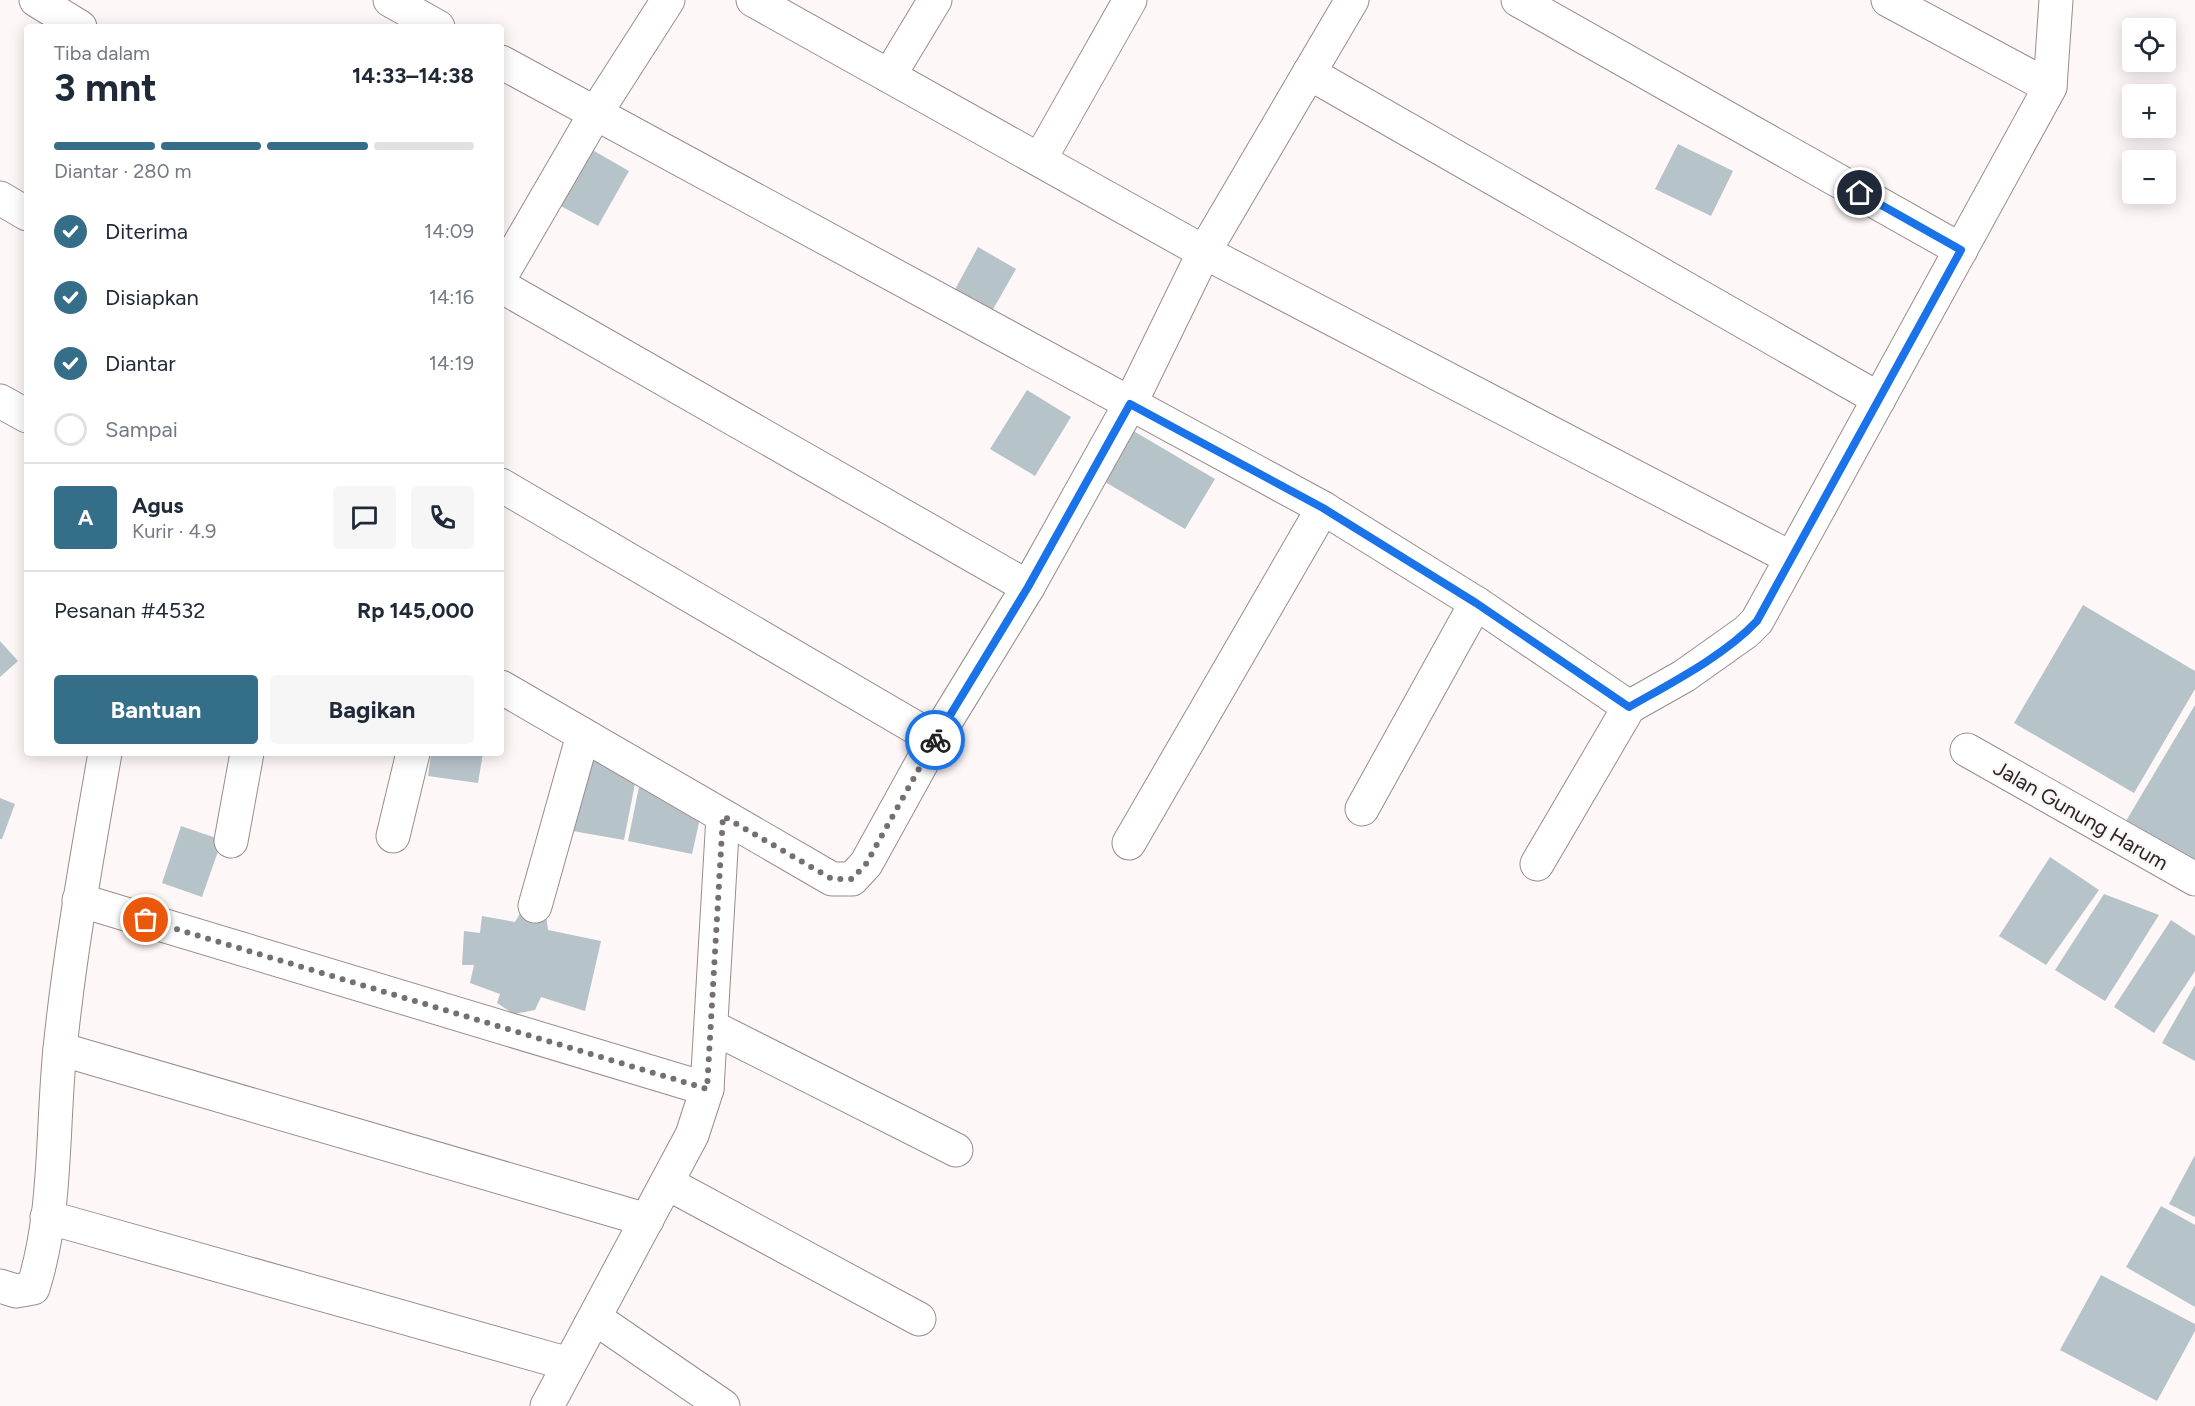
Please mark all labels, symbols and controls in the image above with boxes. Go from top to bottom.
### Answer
map controls [2122,18,2176,204]
button: locate [2122,18,2176,72]
text: Tiba dalam [54,41,150,65]
text: 14:33–14:38 [352,62,474,89]
text: 3 mnt [54,64,157,111]
button: + [2122,84,2176,138]
button: − [2122,150,2176,204]
text: Diantar · 280 m [54,159,191,183]
pin [1834,167,1885,218]
icon: home [1843,176,1876,209]
icon: check [54,215,87,248]
text: Diterima [105,218,188,245]
text: 14:09 [424,219,474,243]
icon: check [54,281,87,314]
text: Disiapkan [105,284,199,311]
text: 14:16 [429,285,474,309]
icon: check [54,347,87,380]
text: Diantar [105,350,176,377]
text: 14:19 [429,351,474,375]
text: Sampai [105,416,178,443]
button: chat [333,486,396,549]
button: phone [411,486,474,549]
text: Agus [132,492,183,519]
text: A [78,504,93,531]
text: Kurir · 4.9 [132,519,216,543]
text: Pesanan #4532 [54,597,206,624]
text: Rp 145,000 [357,597,474,624]
button: Bantuan [54,675,258,744]
button: Bagikan [270,675,474,744]
courier [905,710,965,770]
icon: bike [919,724,952,757]
street label: Jalan Gunung Harum [1989,755,2173,875]
pin [120,894,171,945]
icon: bag [129,903,162,936]

